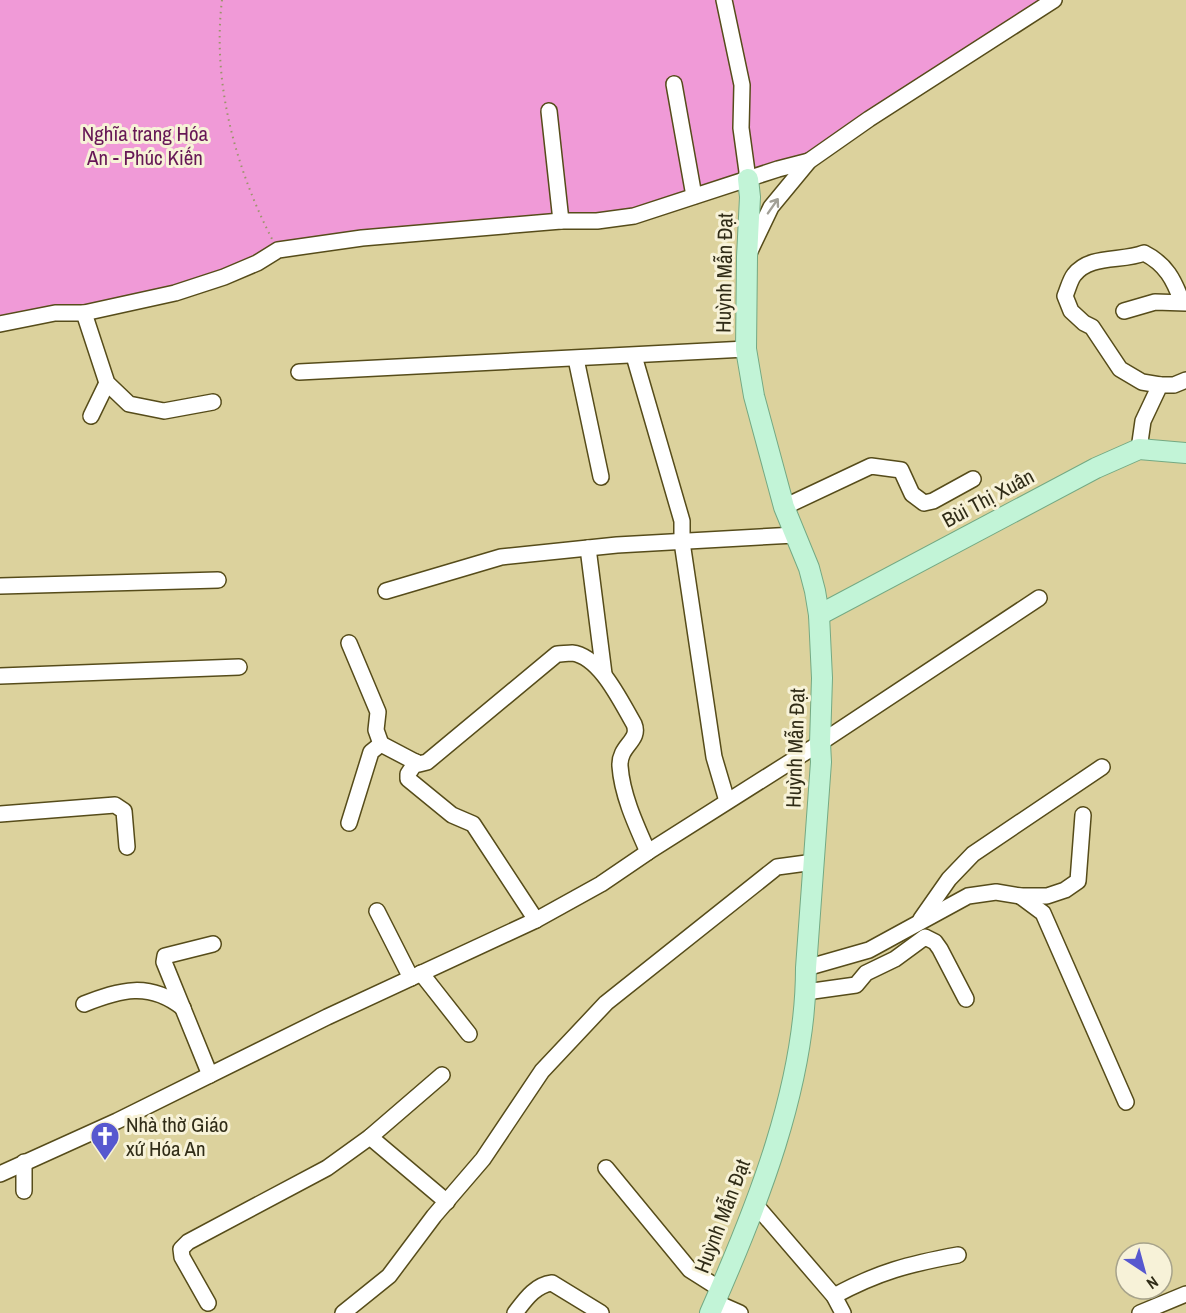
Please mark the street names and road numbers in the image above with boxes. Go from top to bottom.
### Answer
street label: Huỳnh Mẫn Đạt [708,213,740,333]
street label: Bùi Thị Xuân [937,462,1039,534]
street label: Huỳnh Mẫn Đạt [778,688,812,808]
street label: Huỳnh Mẫn Đạt [687,1155,757,1277]

